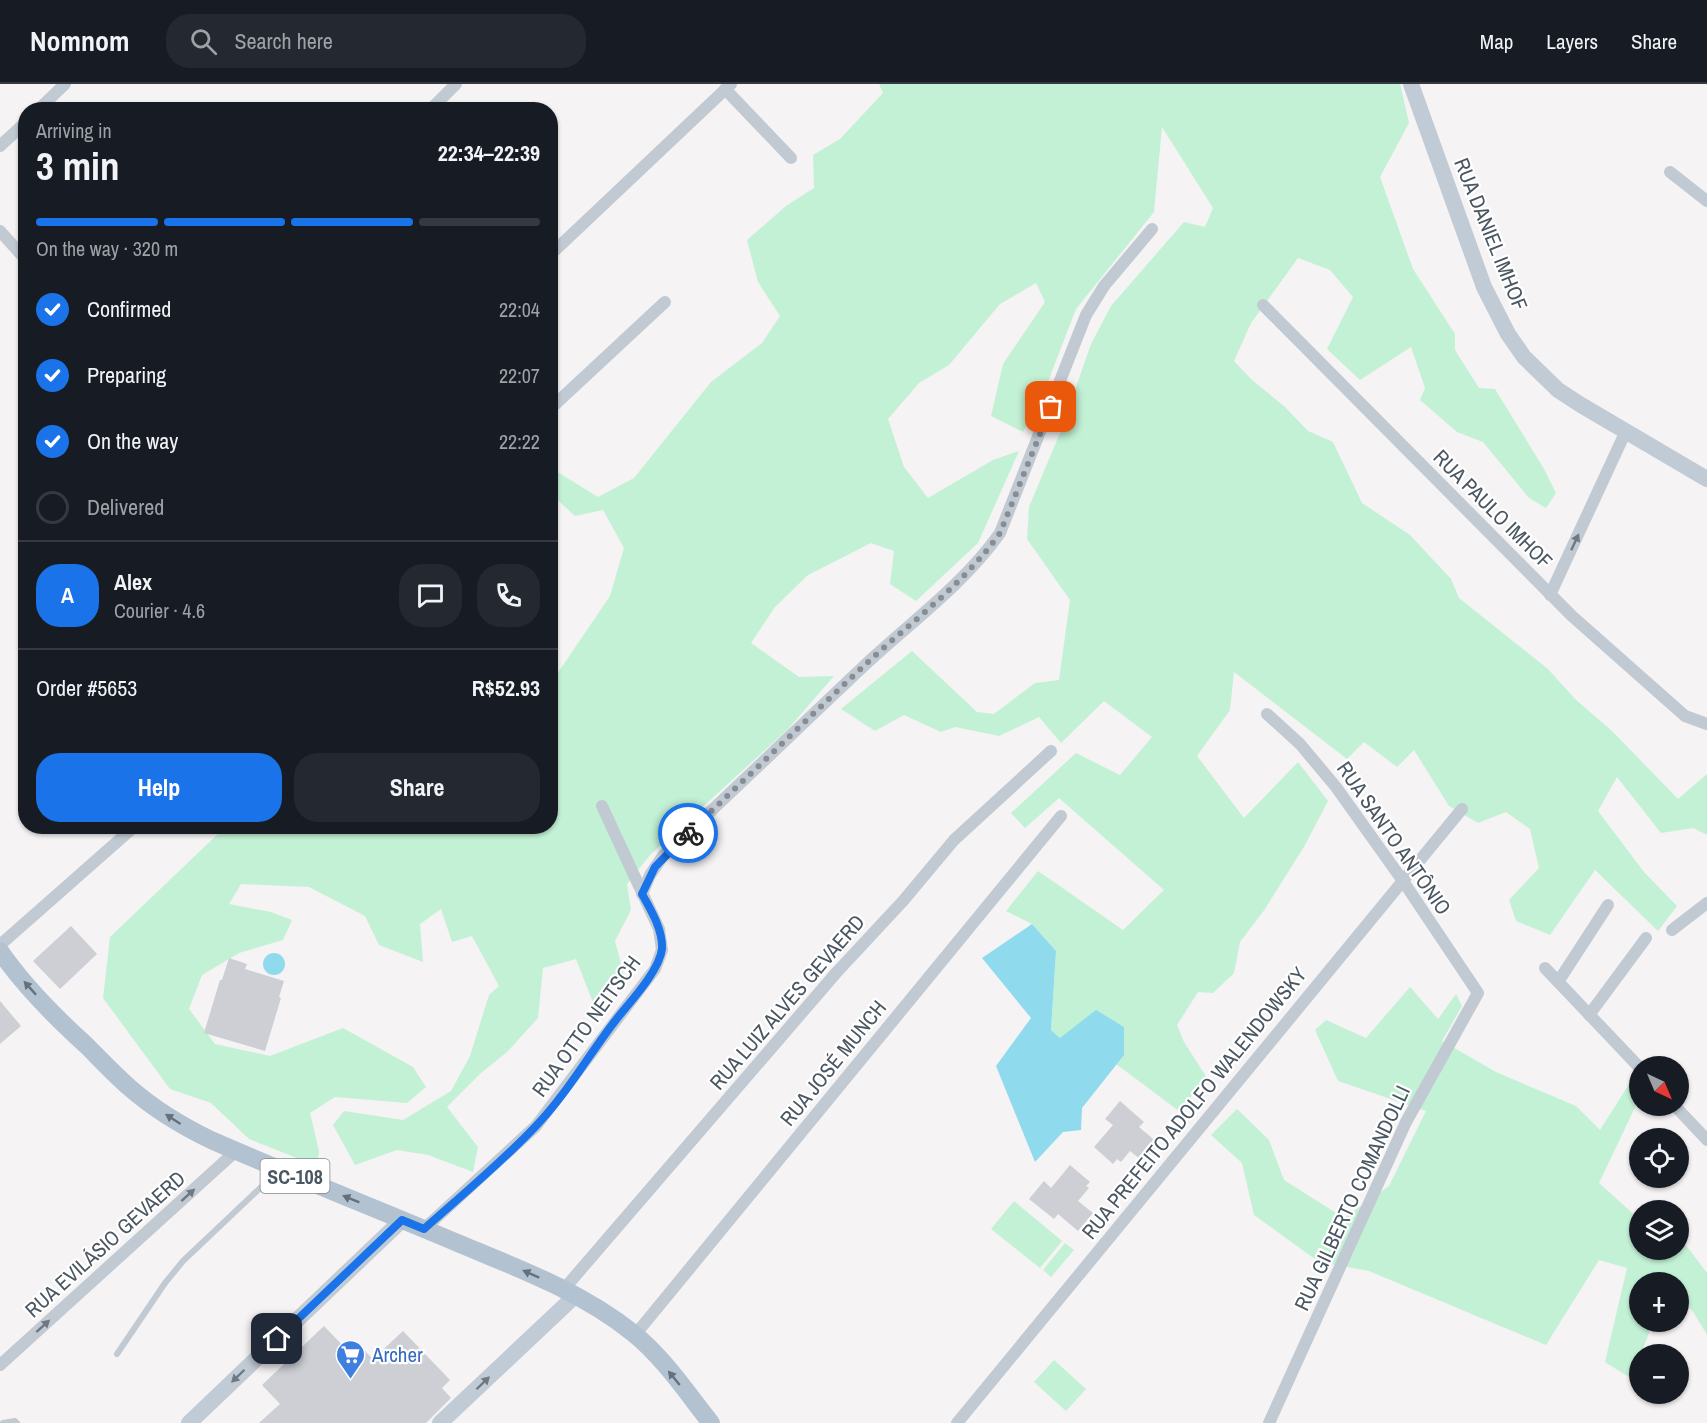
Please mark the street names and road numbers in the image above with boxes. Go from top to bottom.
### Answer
street label: RUA DANIEL IMHOF [1447,153,1535,315]
street label: RUA PAULO IMHOF [1427,443,1559,575]
street label: RUA SANTO ANTÔNIO [1330,755,1458,921]
street label: RUA LUIZ ALVES GEVAERD [703,908,871,1096]
street label: RUA OTTO NEITSCH [525,949,647,1103]
street label: RUA PREFEITO ADOLFO WALENDOWSKY [1075,960,1313,1245]
street label: RUA JOSÉ MUNCH [773,994,893,1132]
street label: RUA GILBERTO COMANDOLLI [1287,1081,1417,1315]
road number: SC-108 [260,1159,330,1193]
street label: RUA EVILÁSIO GEVAERD [19,1164,191,1324]

